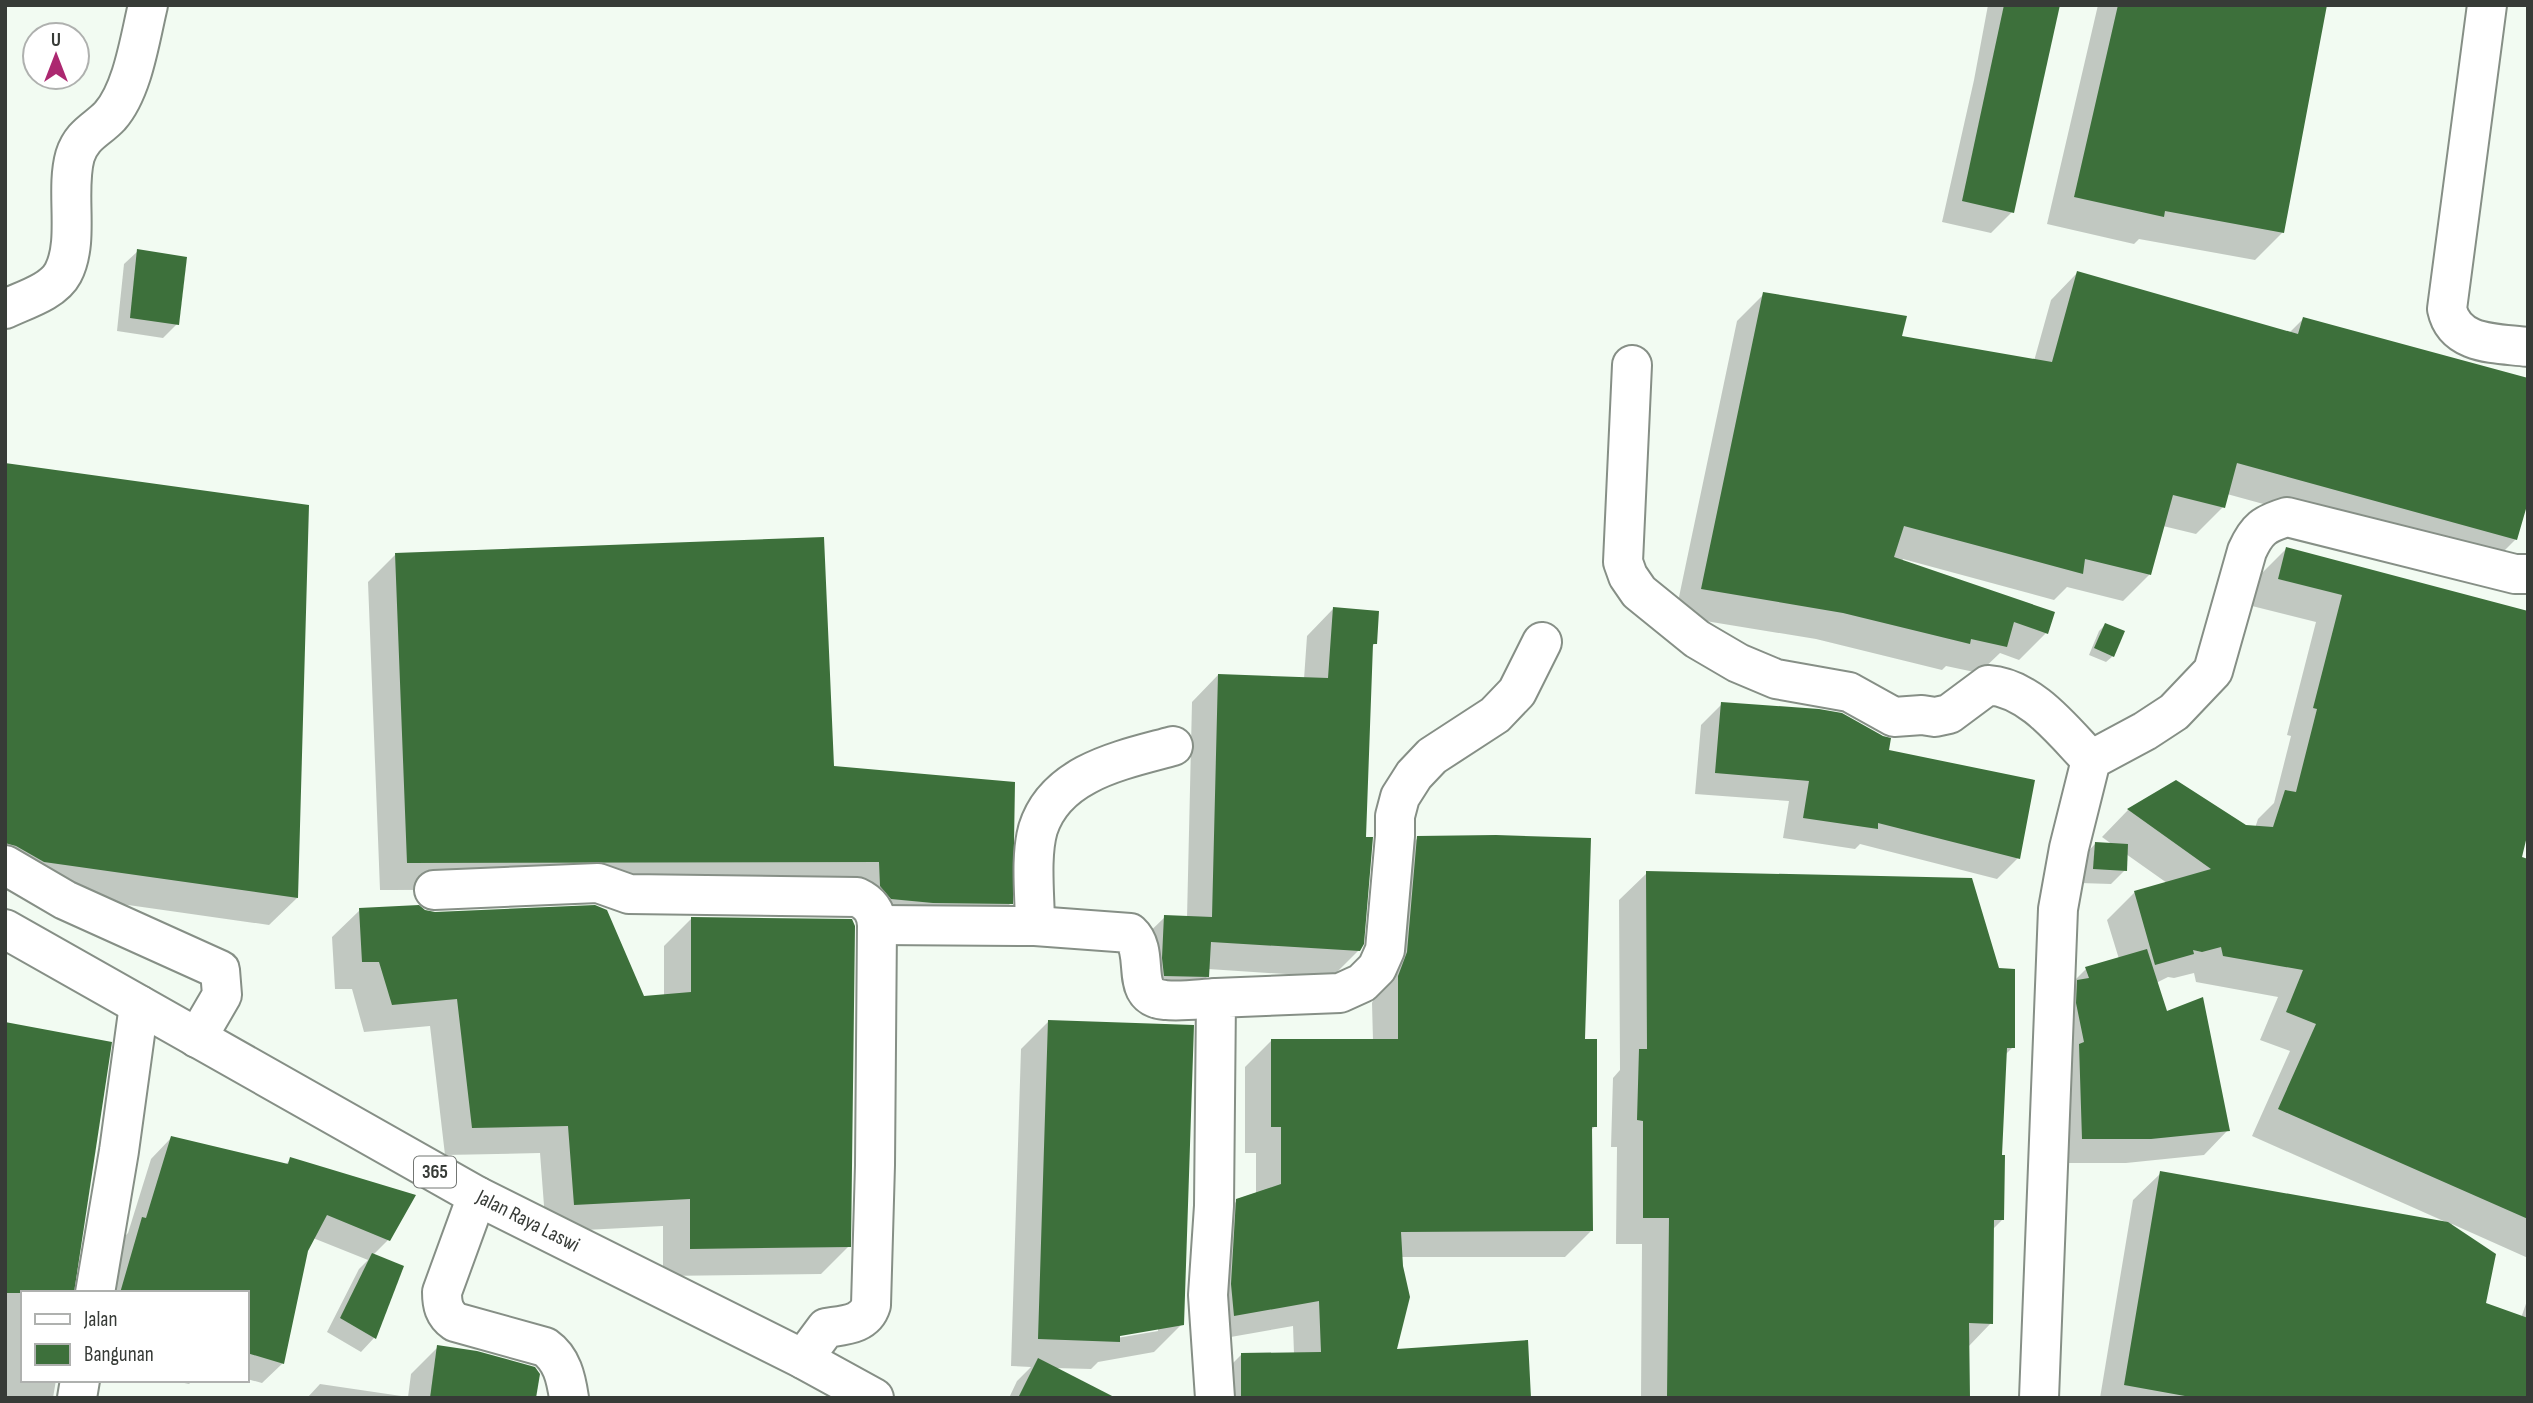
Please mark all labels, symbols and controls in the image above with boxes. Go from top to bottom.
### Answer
north arrow [21,21,91,91]
text: U [51,29,61,52]
road number: 365 [414,1156,456,1188]
street label: Jalan Raya Laswi [471,1184,584,1258]
legend [21,1291,248,1382]
text: Jalan [83,1307,117,1332]
text: Bangunan [84,1342,154,1367]

